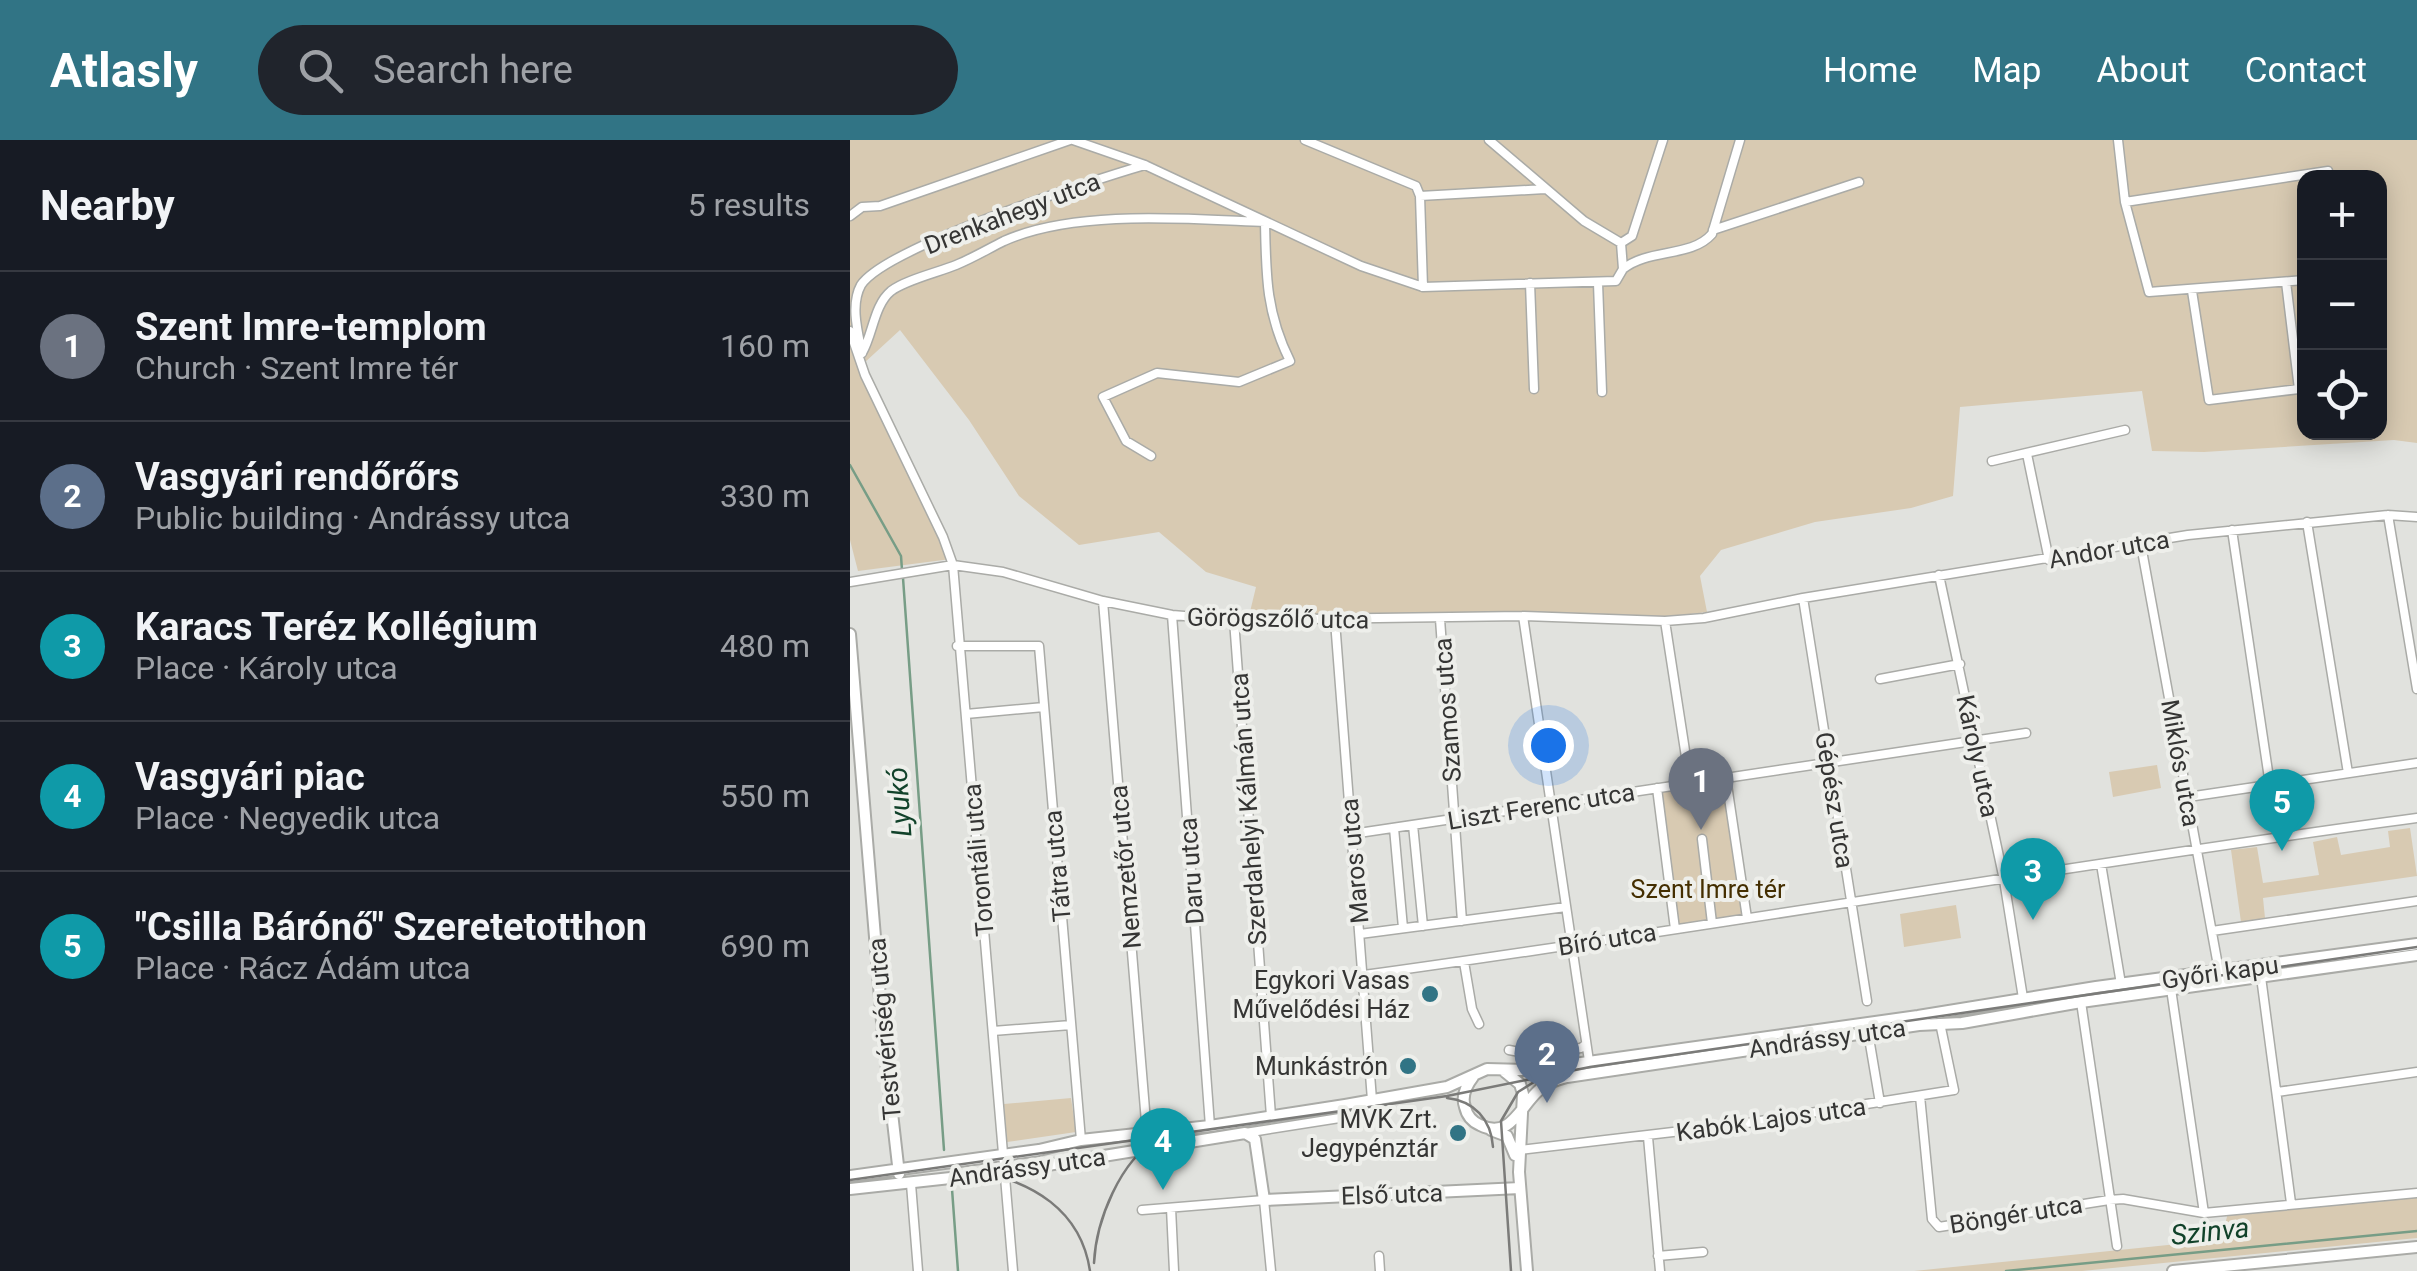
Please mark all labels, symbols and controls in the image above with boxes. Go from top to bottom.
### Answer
search box [258,25,958,115]
text: Atlasly [50,42,198,99]
icon: search [293,43,348,98]
text: Search here [373,48,573,92]
text: Home [1823,50,1917,91]
text: Map [1972,50,2041,91]
text: About [2096,50,2190,91]
text: Contact [2245,50,2367,91]
street label: Drenkahegy utca [920,167,1104,260]
map controls [2297,170,2387,440]
button: + [2297,170,2387,260]
text: Nearby [40,181,175,230]
text: 5 results [688,186,810,224]
button: − [2297,260,2387,350]
text: Szent Imre-templom [135,305,487,349]
text: 1 [63,327,82,365]
text: 160 m [720,327,810,365]
text: Church · Szent Imre tér [135,349,458,387]
button: locate [2297,350,2387,440]
text: Vasgyári rendőrőrs [135,455,460,499]
text: 2 [63,477,82,515]
text: 330 m [720,477,810,515]
text: Public building · Andrássy utca [135,499,571,537]
street label: Andor utca [2047,525,2172,574]
street label: Görögszőlő utca [1187,602,1369,635]
text: Karacs Teréz Kollégium [135,605,538,649]
text: 3 [63,627,82,665]
text: 480 m [720,627,810,665]
street label: Szamos utca [1428,637,1467,783]
text: Place · Károly utca [135,649,398,687]
street label: Szerdahelyi Kálmán utca [1225,672,1272,946]
street label: Károly utca [1950,692,2005,820]
street label: Miklós utca [2155,697,2206,829]
your location [1523,720,1574,771]
street label: Gépész utca [1809,730,1860,870]
pin: 1 [1668,748,1734,830]
text: Vasgyári piac [135,755,365,799]
water label: Lyukó [881,766,918,838]
pin: 5 [2250,768,2314,851]
text: 4 [63,777,82,815]
text: 550 m [720,777,810,815]
street label: Liszt Ferenc utca [1445,777,1637,836]
street label: Torontáli utca [957,782,1000,937]
street label: Nemzetőr utca [1104,784,1147,950]
street label: Maros utca [1335,797,1374,925]
text: Place · Negyedik utca [135,799,440,837]
street label: Tátra utca [1038,809,1077,923]
street label: Daru utca [1173,817,1210,925]
pin: 3 [2000,838,2066,920]
park label: Szent Imre tér [1631,875,1786,904]
text: "Csilla Bárónő" Szeretetotthon [135,905,647,949]
street label: Bíró utca [1556,917,1658,962]
text: 5 [63,927,82,965]
text: 690 m [720,927,810,965]
street label: Testvériség utca [862,937,907,1121]
text: Place · Rácz Ádám utca [135,949,471,987]
street label: Győri kapu [2160,950,2280,995]
place label: Egykori Vasas Művelődési Ház [1232,966,1410,1024]
marker: Egykori Vasas Művelődési Ház [1419,983,1441,1005]
street label: Andrássy utca [1747,1013,1907,1064]
pin: 2 [1514,1020,1580,1103]
place label: Munkástrón [1255,1052,1388,1081]
marker: Munkástrón [1397,1055,1419,1077]
street label: Kabók Lajos utca [1674,1092,1868,1147]
place label: MVK Zrt. Jegypénztár [1301,1105,1439,1163]
pin: 4 [1130,1108,1196,1190]
marker: MVK Zrt. Jegypénztár [1447,1122,1469,1144]
street label: Andrássy utca [947,1142,1107,1193]
street label: Első utca [1340,1178,1444,1211]
street label: Böngér utca [1948,1190,2085,1239]
water label: Szinva [2169,1211,2251,1252]

